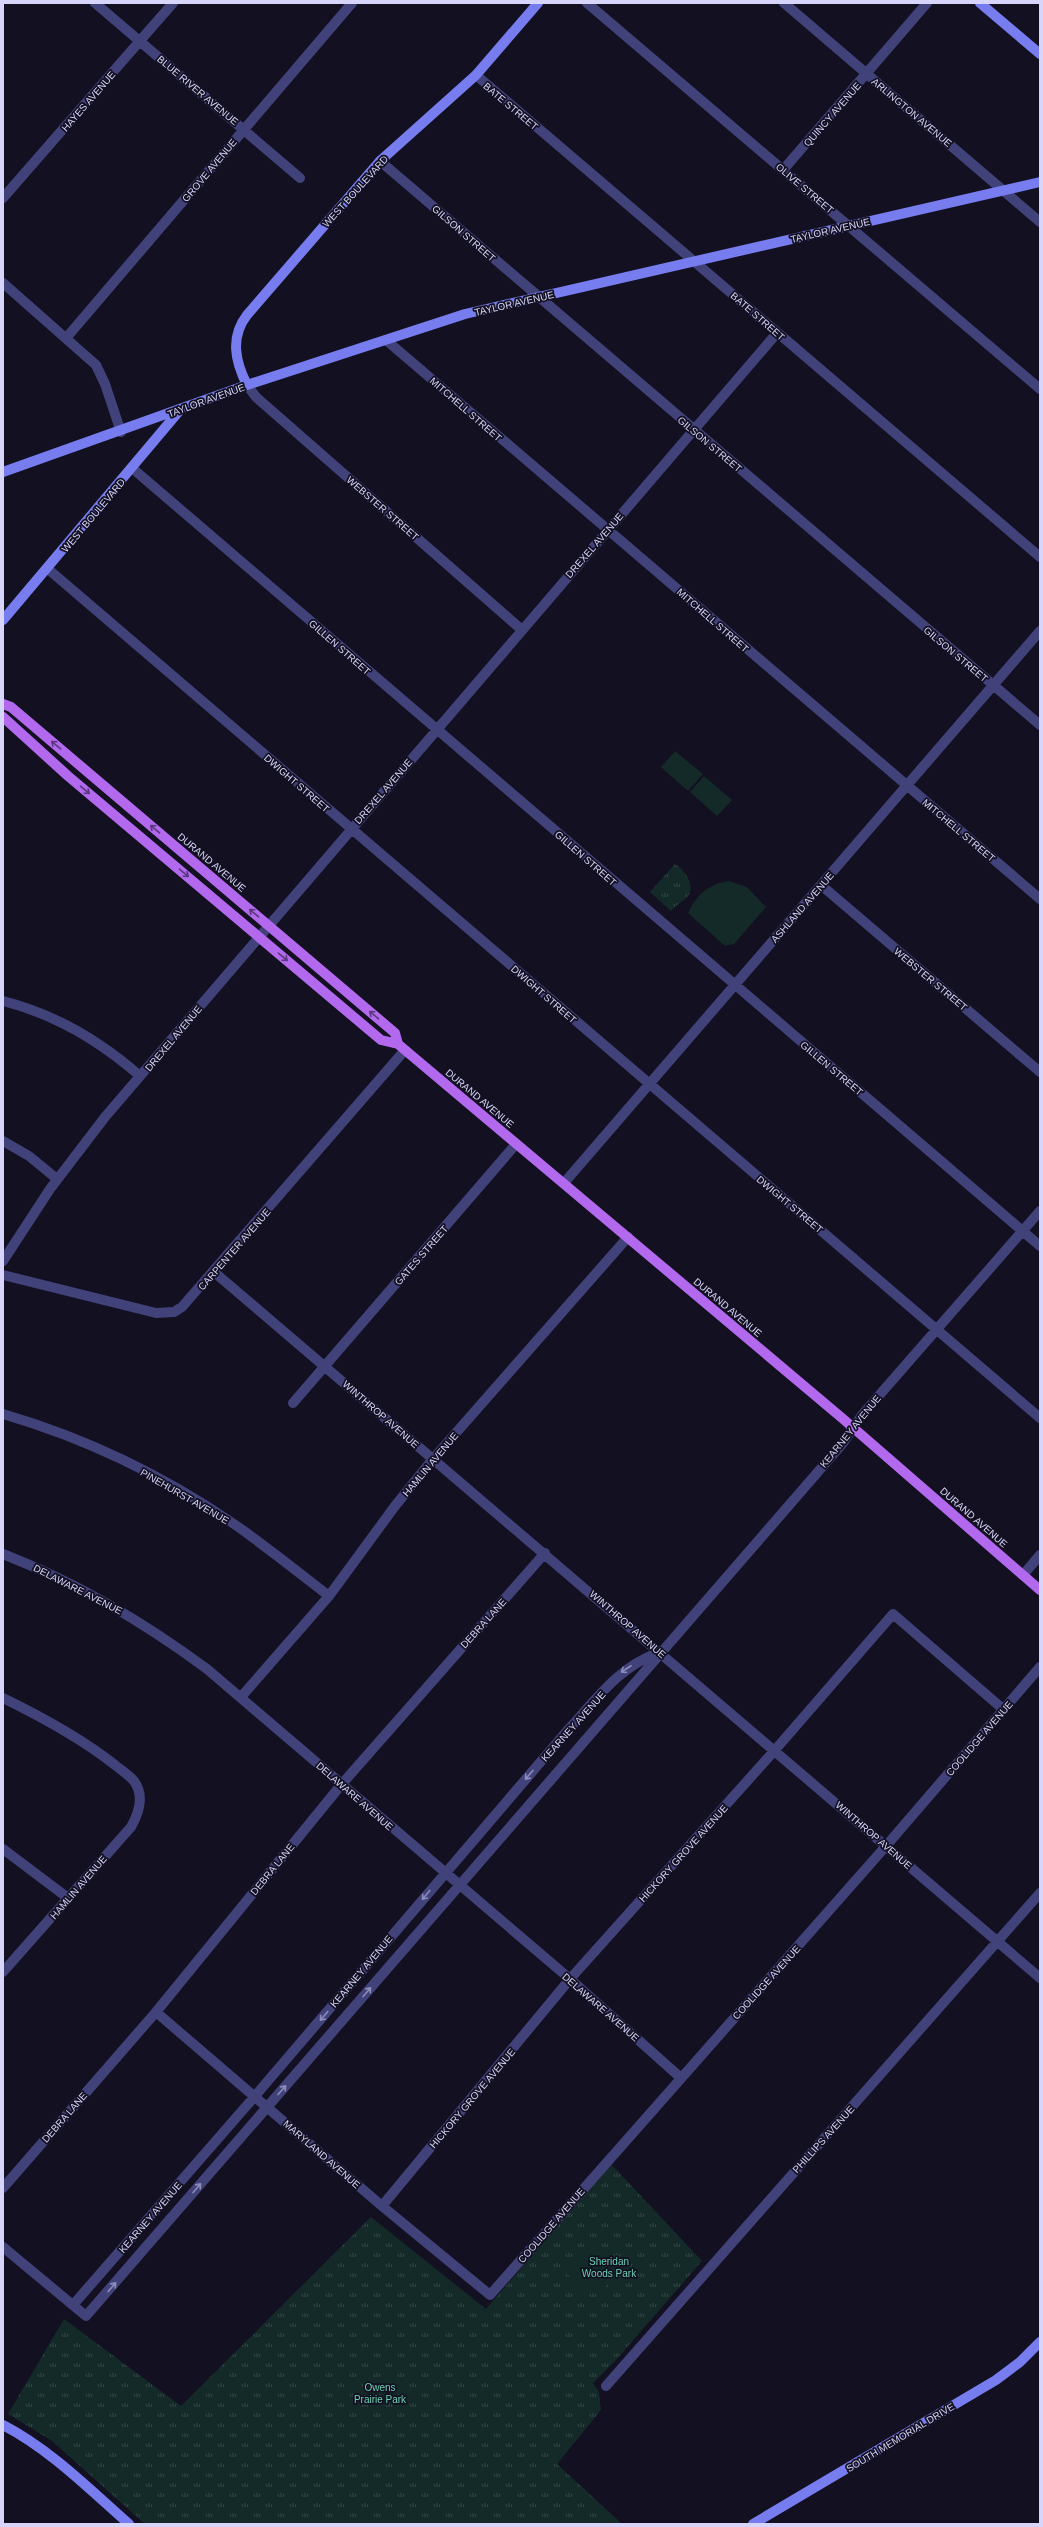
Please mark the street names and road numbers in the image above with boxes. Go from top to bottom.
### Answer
street label: BLUE RIVER AVENUE [155,53,241,128]
street label: HAYES AVENUE [59,69,118,134]
street label: ARLINGTON AVENUE [870,76,954,149]
street label: BATE STREET [481,80,540,132]
street label: QUINCY AVENUE [802,80,863,149]
street label: GROVE AVENUE [180,136,239,204]
street label: WEST BOULEVARD [320,153,390,229]
street label: OLIVE STREET [774,161,836,216]
street label: GILSON STREET [430,203,497,264]
street label: TAYLOR AVENUE [789,216,871,245]
street label: TAYLOR AVENUE [473,289,555,318]
street label: BATE STREET [729,290,787,343]
street label: MITCHELL STREET [428,375,504,443]
street label: TAYLOR AVENUE [166,381,246,420]
street label: GILSON STREET [675,414,744,474]
street label: WEBSTER STREET [344,474,421,543]
street label: WEST BOULEVARD [59,476,127,554]
street label: DREXEL AVENUE [563,510,626,580]
street label: MITCHELL STREET [675,586,751,654]
street label: GILLEN STREET [307,618,373,677]
street label: GILSON STREET [921,624,990,684]
street label: DWIGHT STREET [262,752,331,815]
street label: DREXEL AVENUE [352,756,415,826]
street label: MITCHELL STREET [920,797,997,864]
street label: GILLEN STREET [553,829,619,888]
street label: DURAND AVENUE [175,831,248,894]
street label: ASHLAND AVENUE [769,870,836,945]
street label: WEBSTER STREET [892,946,969,1013]
street label: DWIGHT STREET [509,963,578,1026]
street label: DREXEL AVENUE [143,1003,204,1073]
street label: GILLEN STREET [798,1039,865,1098]
street label: DURAND AVENUE [443,1067,516,1130]
street label: DWIGHT STREET [755,1174,825,1235]
street label: CARPENTER AVENUE [196,1206,273,1292]
street label: GATES STREET [392,1223,450,1287]
street label: DURAND AVENUE [691,1276,764,1339]
street label: WINTHROP AVENUE [341,1378,421,1451]
street label: KEARNEY AVENUE [818,1393,883,1470]
street label: HAMLIN AVENUE [400,1430,461,1499]
street label: PINEHURST AVENUE [139,1467,231,1526]
street label: DURAND AVENUE [938,1485,1010,1550]
street label: DELAWARE AVENUE [32,1562,124,1617]
street label: WINTHROP AVENUE [588,1588,668,1661]
street label: DEBRA LANE [458,1596,509,1650]
street label: KEARNEY AVENUE [539,1689,608,1764]
street label: COOLIDGE AVENUE [944,1698,1015,1778]
street label: DELAWARE AVENUE [314,1760,396,1833]
street label: WINTHROP AVENUE [834,1799,914,1872]
street label: HICKORY GROVE AVENUE [637,1802,730,1904]
street label: DEBRA LANE [248,1841,297,1897]
street label: HAMLIN AVENUE [48,1853,109,1921]
street label: KEARNEY AVENUE [328,1933,395,2009]
street label: COOLIDGE AVENUE [730,1943,803,2021]
street label: DELAWARE AVENUE [560,1971,642,2044]
street label: HICKORY GROVE AVENUE [427,2046,518,2150]
street label: DEBRA LANE [40,2090,89,2145]
street label: PHILLIPS AVENUE [790,2103,857,2175]
street label: MARYLAND AVENUE [281,2118,363,2191]
street label: KEARNEY AVENUE [117,2179,184,2255]
street label: COOLIDGE AVENUE [516,2185,587,2265]
street label: SOUTH MEMORIAL DRIVE [844,2401,957,2474]

